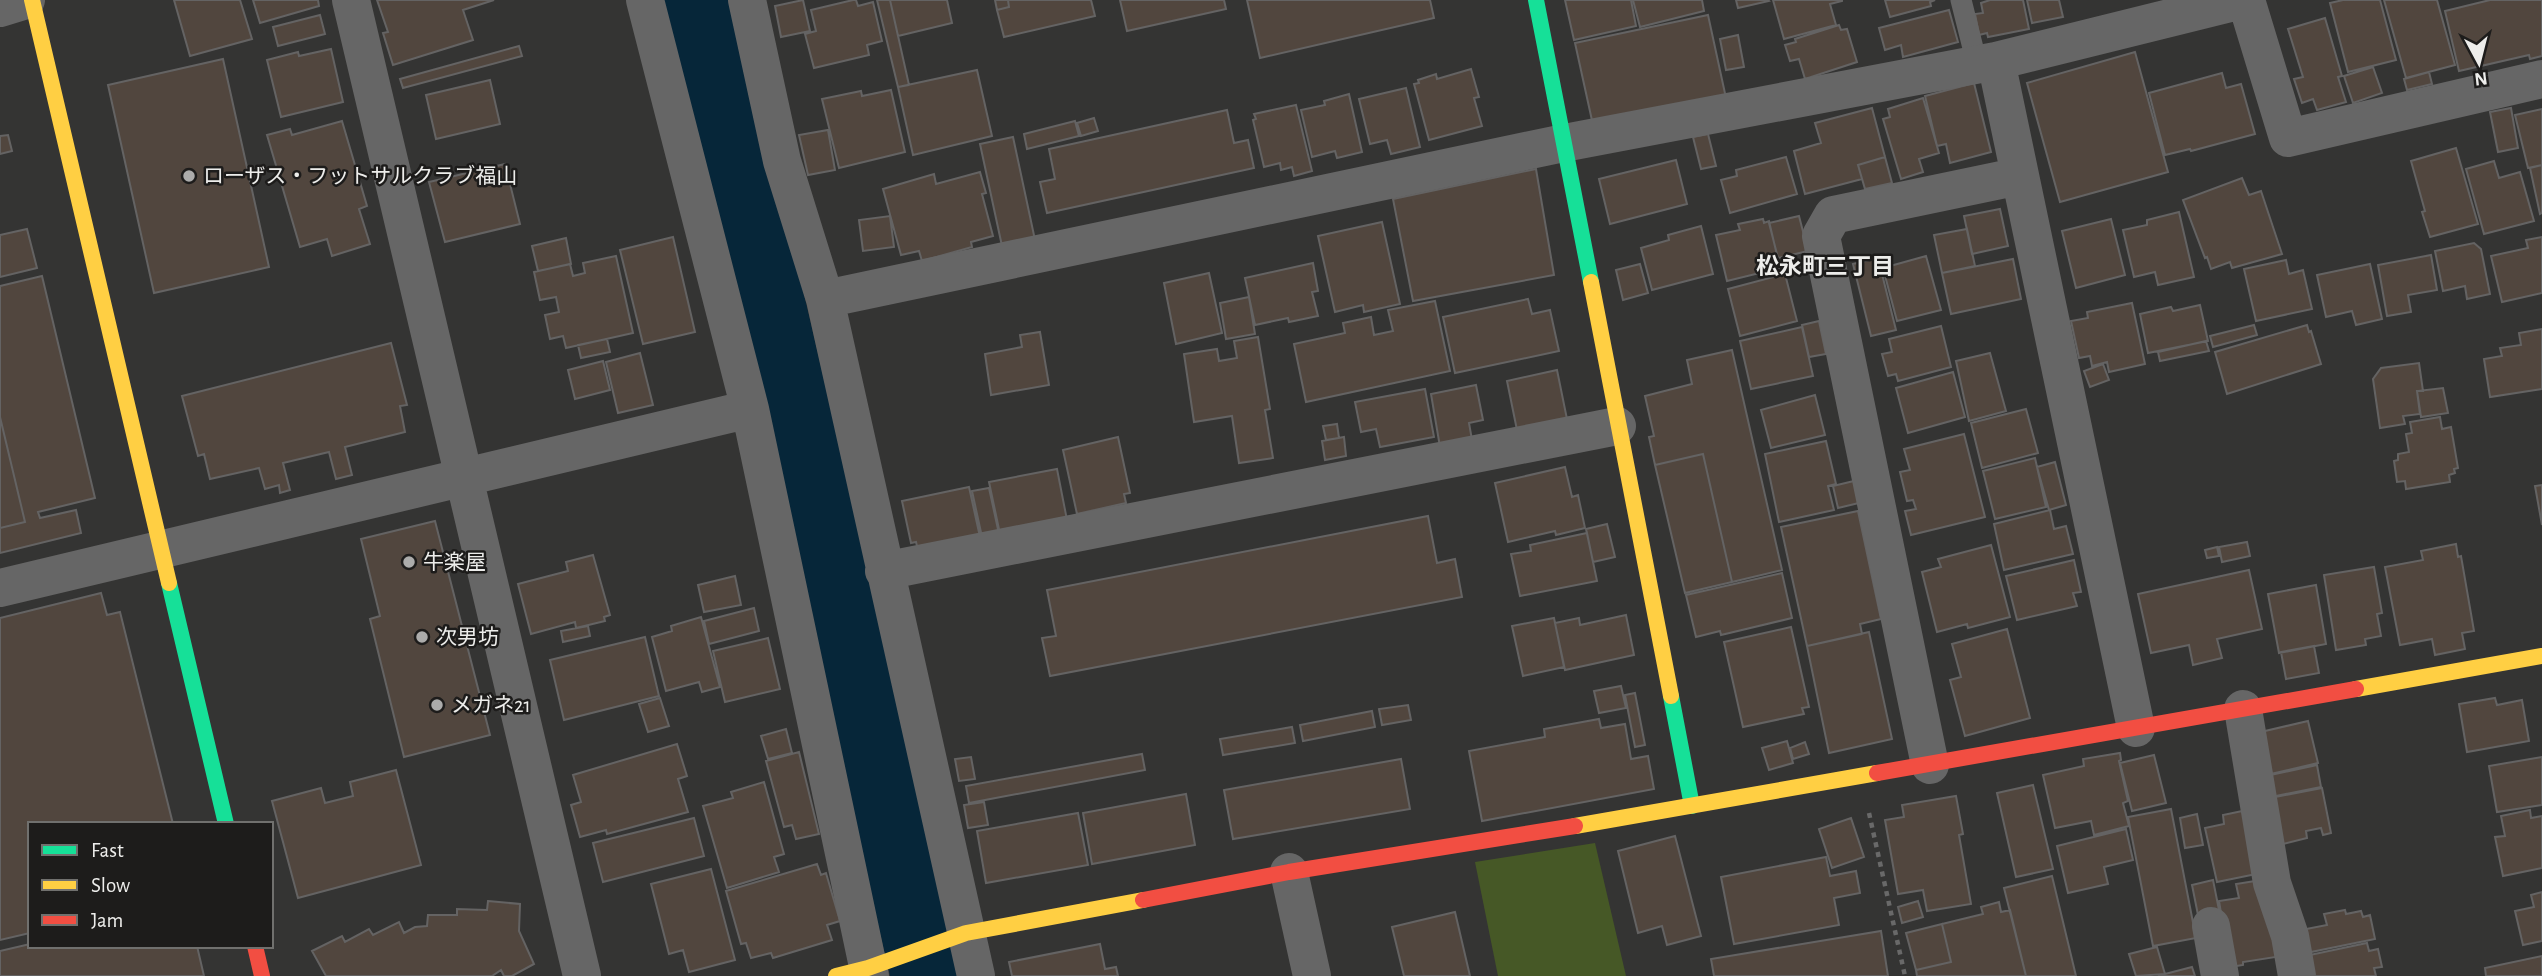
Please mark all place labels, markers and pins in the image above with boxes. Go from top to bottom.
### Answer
place label: ローザス・フットサルクラブ福山 [203,164,517,187]
marker: ローザス・フットサルクラブ福山 [181,168,197,184]
place label: 牛楽屋 [423,551,486,573]
marker: 牛楽屋 [401,554,417,570]
place label: 次男坊 [436,626,499,648]
marker: 次男坊 [414,629,430,645]
place label: メガネ21 [451,694,531,716]
marker: メガネ21 [429,697,445,713]

